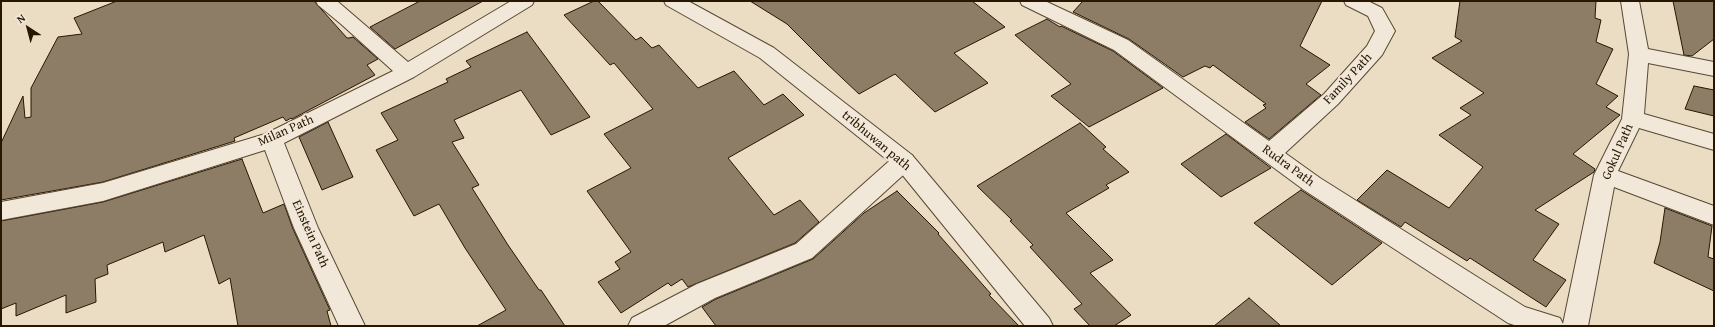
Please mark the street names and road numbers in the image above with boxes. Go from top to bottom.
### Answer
street label: Family Path [1320,50,1376,108]
street label: tribhuwan path [838,108,914,174]
street label: Milan Path [256,112,316,150]
street label: Gokul Path [1599,122,1637,182]
street label: Rudra Path [1259,142,1317,190]
street label: Einstein Path [288,198,332,270]

